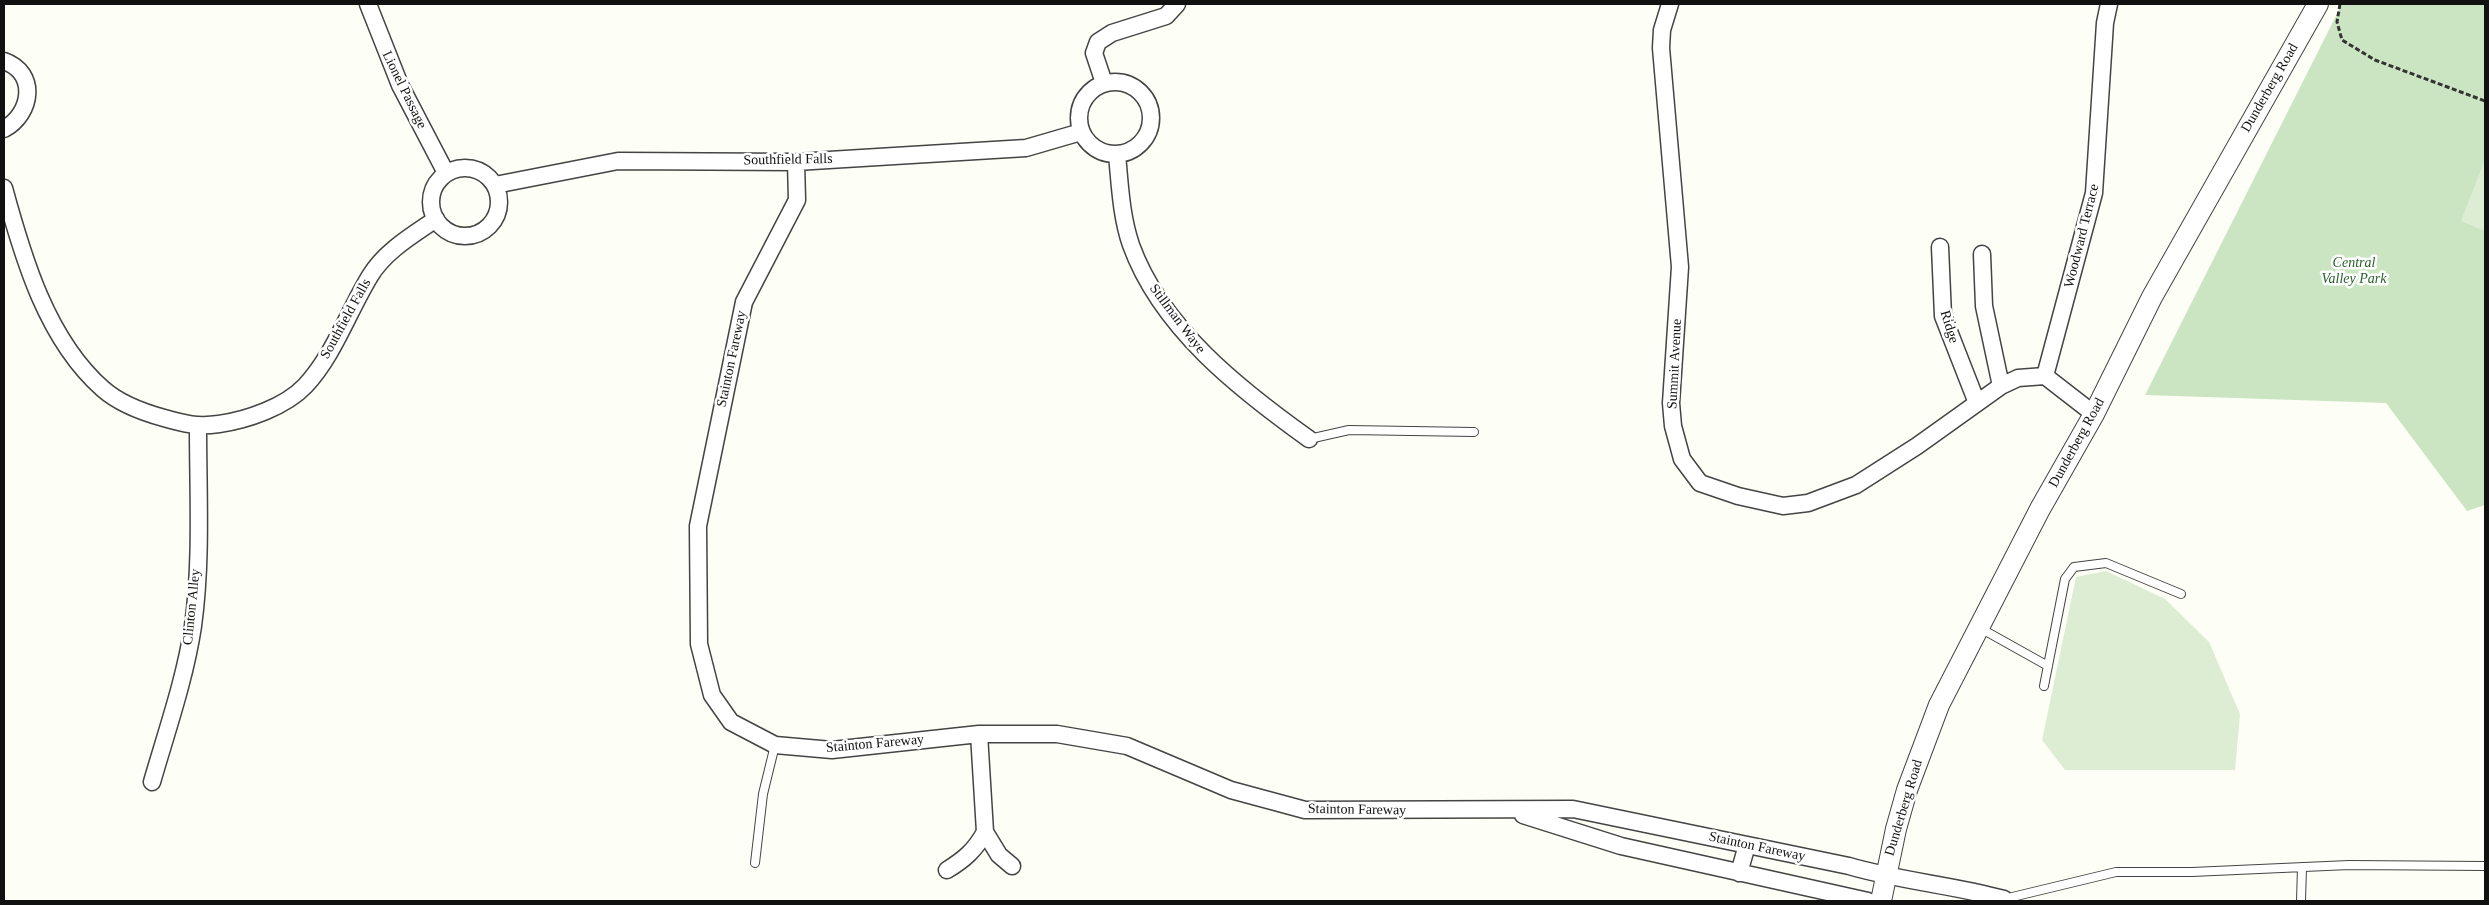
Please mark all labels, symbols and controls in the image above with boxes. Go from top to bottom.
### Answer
street label: Dunderberg Road [2238,41,2302,135]
street label: Lionel Passage [378,48,430,132]
street label: Southfield Falls [743,151,833,169]
street label: Woodward Terrace [2061,182,2103,290]
park label: Central Valley Park [2322,255,2386,288]
street label: Southfield Falls [317,276,375,362]
street label: Stillman Waye [1145,281,1209,357]
street label: Stainton Fareway [714,309,750,409]
street label: Ridge [1936,309,1962,345]
street label: Summit Avenue [1664,318,1686,410]
street label: Dunderberg Road [2045,395,2109,491]
street label: Clinton Alley [180,568,204,646]
street label: Stainton Fareway [825,731,925,757]
street label: Dunderberg Road [1881,758,1927,858]
street label: Stainton Fareway [1308,801,1406,819]
street label: Stainton Fareway [1707,829,1807,865]

